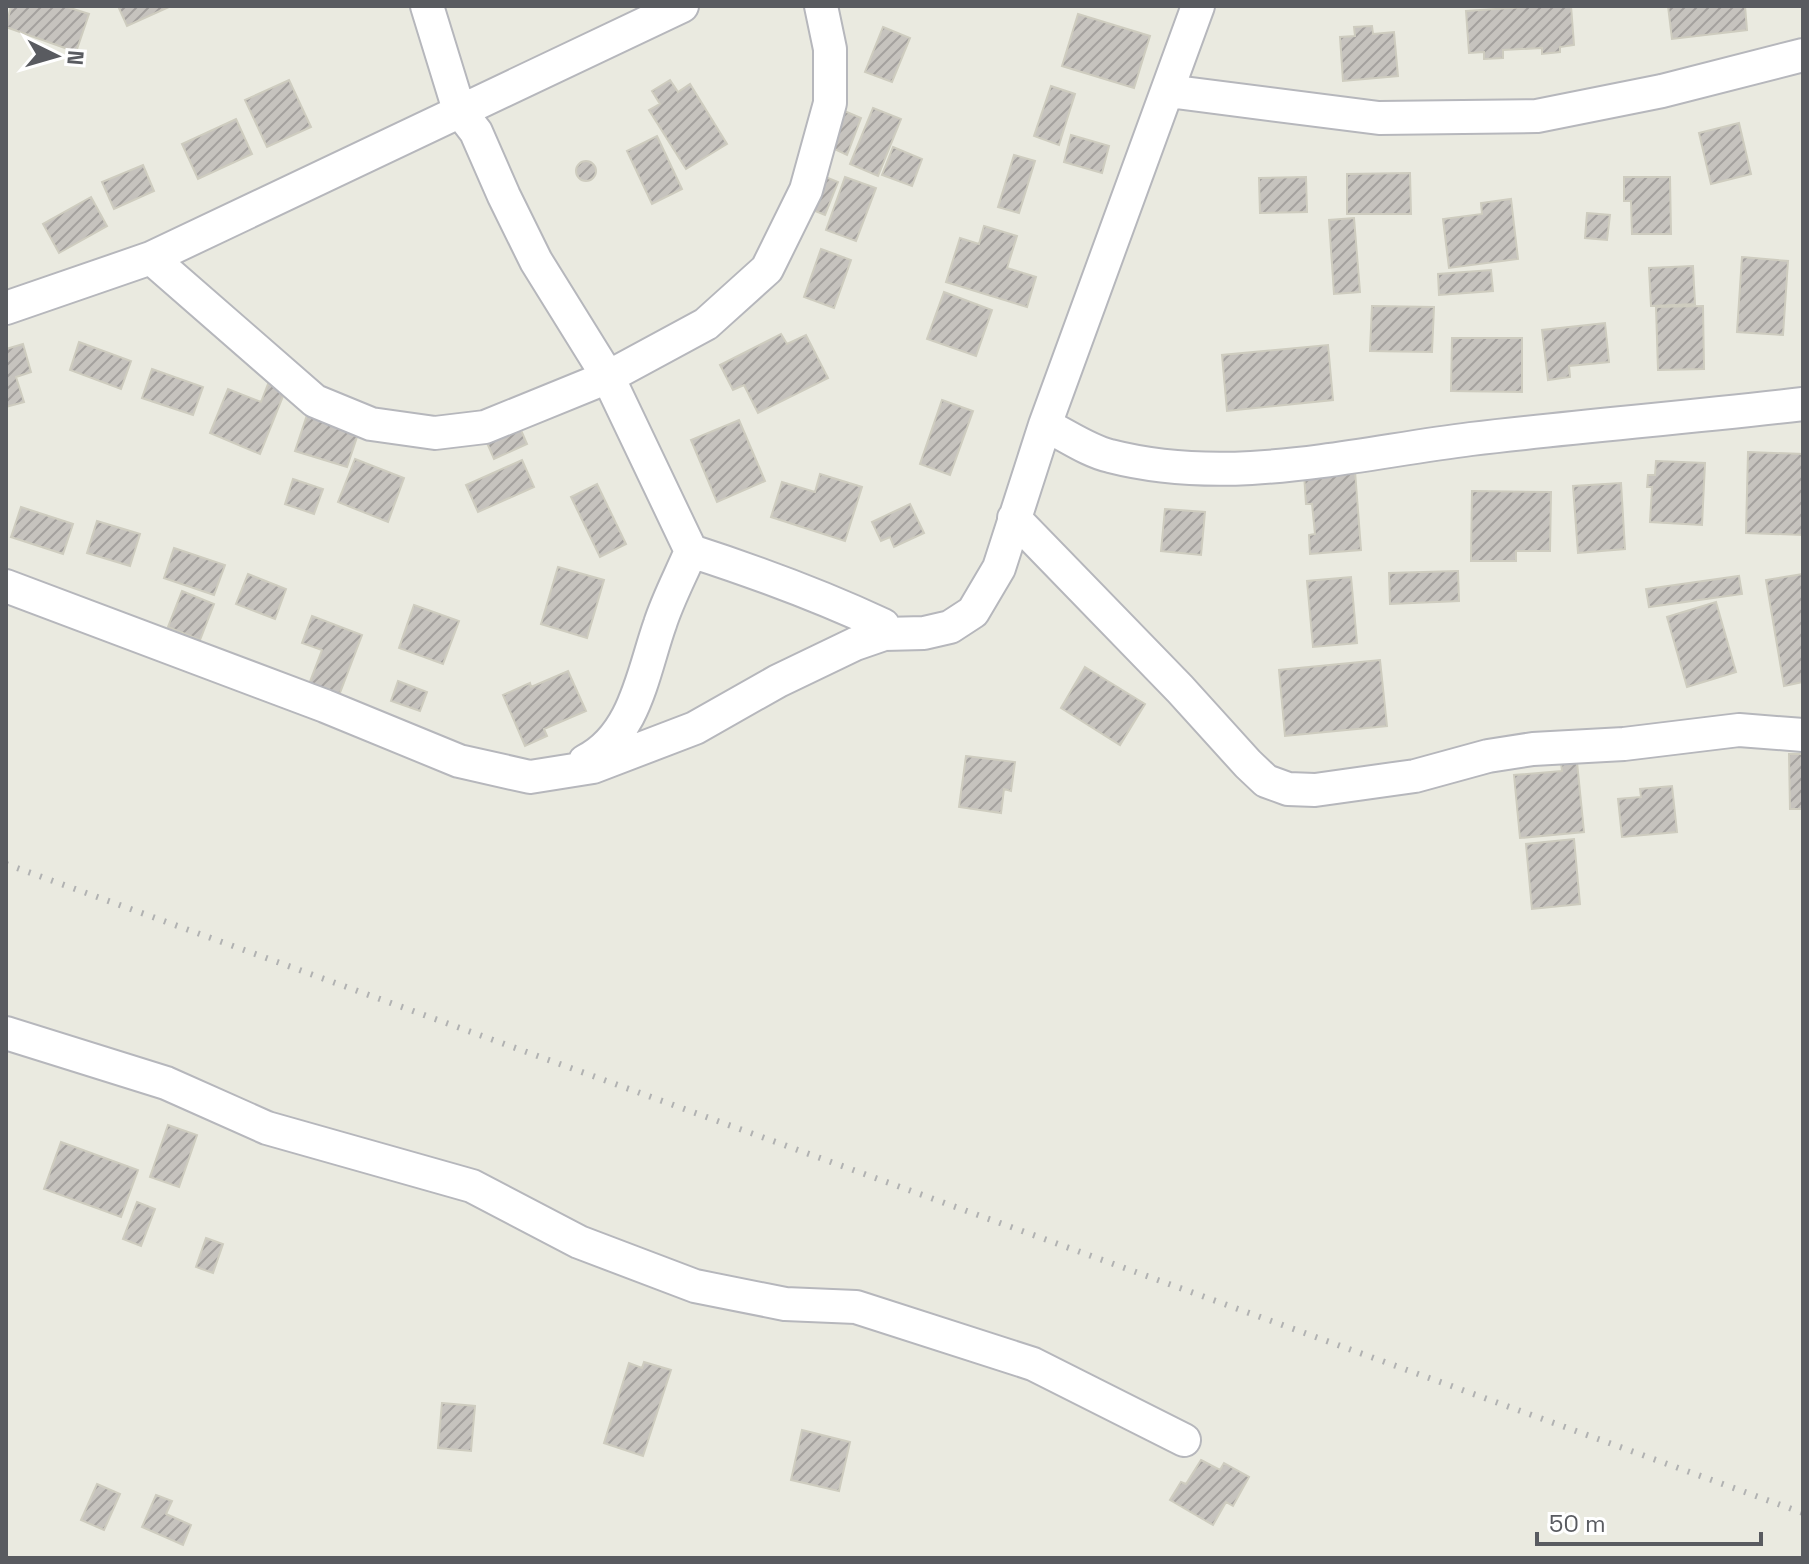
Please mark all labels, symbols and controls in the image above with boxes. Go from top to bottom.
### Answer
north arrow [16,16,96,96]
text: N [61,49,91,66]
scale bar [1537,1496,1761,1546]
text: 50 m [1549,1508,1606,1539]

